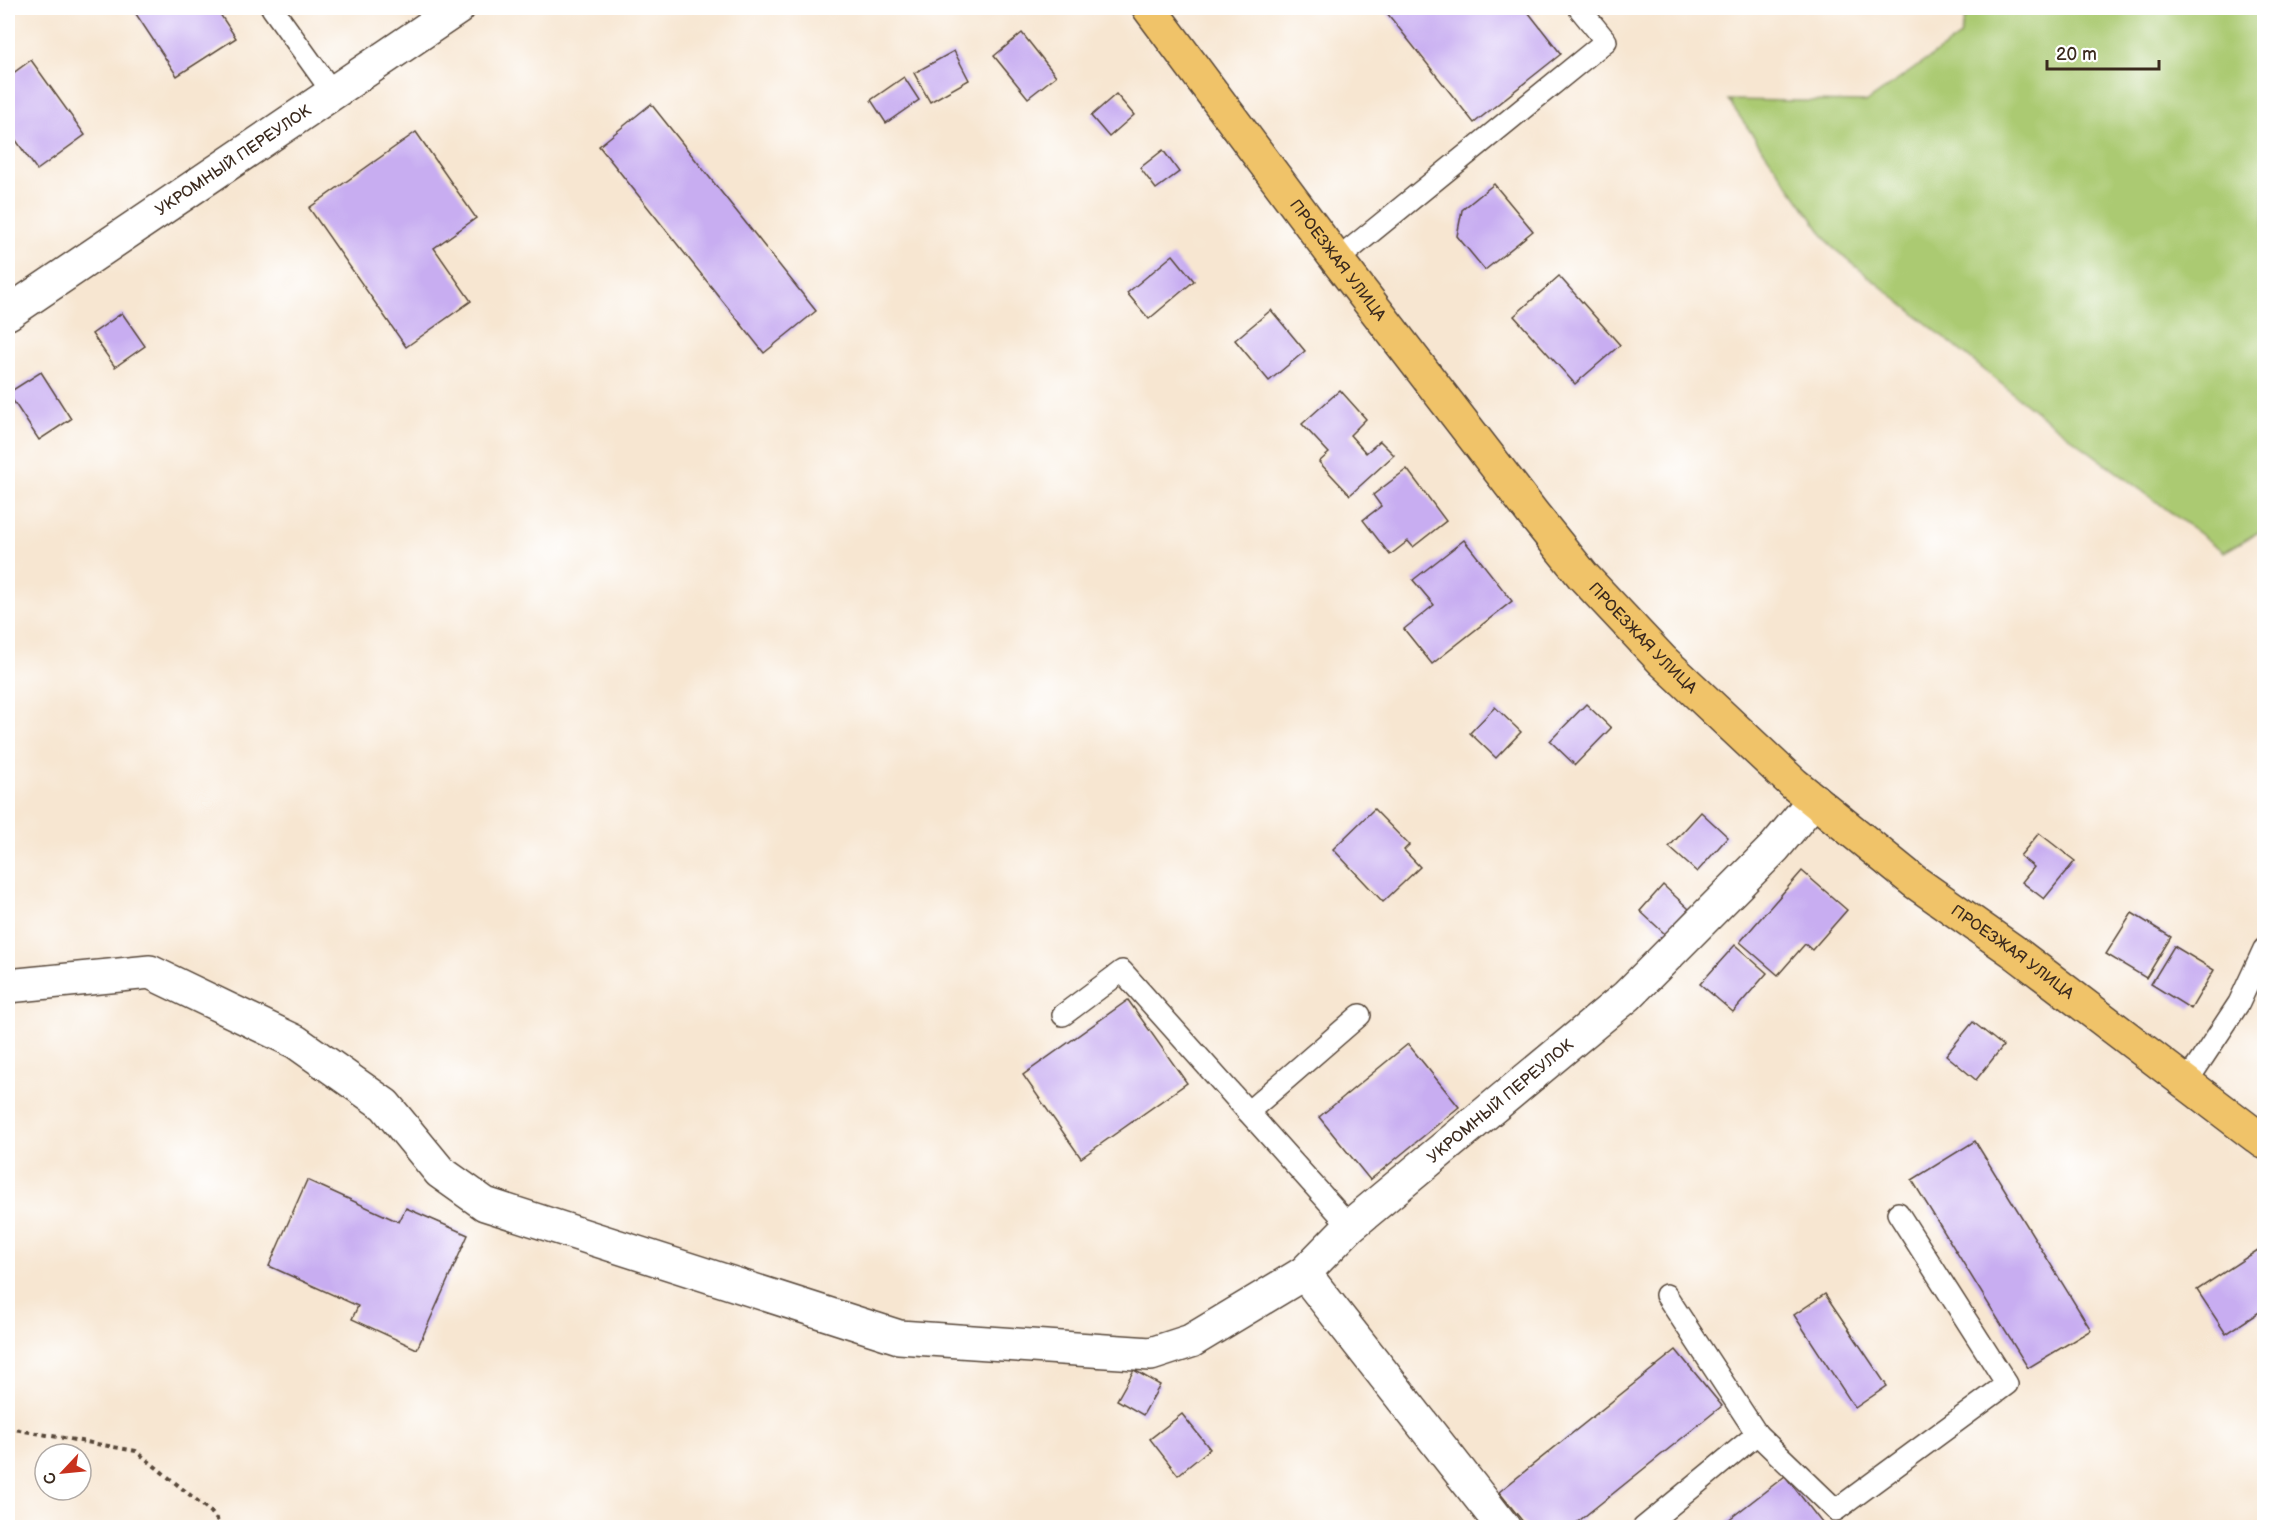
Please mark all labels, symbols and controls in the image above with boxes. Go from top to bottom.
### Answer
scale bar [2047,33,2160,71]
text: 20 m [2056,44,2097,65]
street label: УКРОМНЫЙ ПЕРЕУЛОК [152,101,315,220]
street label: ПРОЕЗЖАЯ УЛИЦА [1286,196,1390,325]
street label: ПРОЕЗЖАЯ УЛИЦА [1585,579,1701,698]
street label: ПРОЕЗЖАЯ УЛИЦА [1947,901,2078,1003]
street label: УКРОМНЫЙ ПЕРЕУЛОК [1424,1035,1578,1167]
north arrow [33,1442,93,1502]
text: С [40,1469,62,1487]

